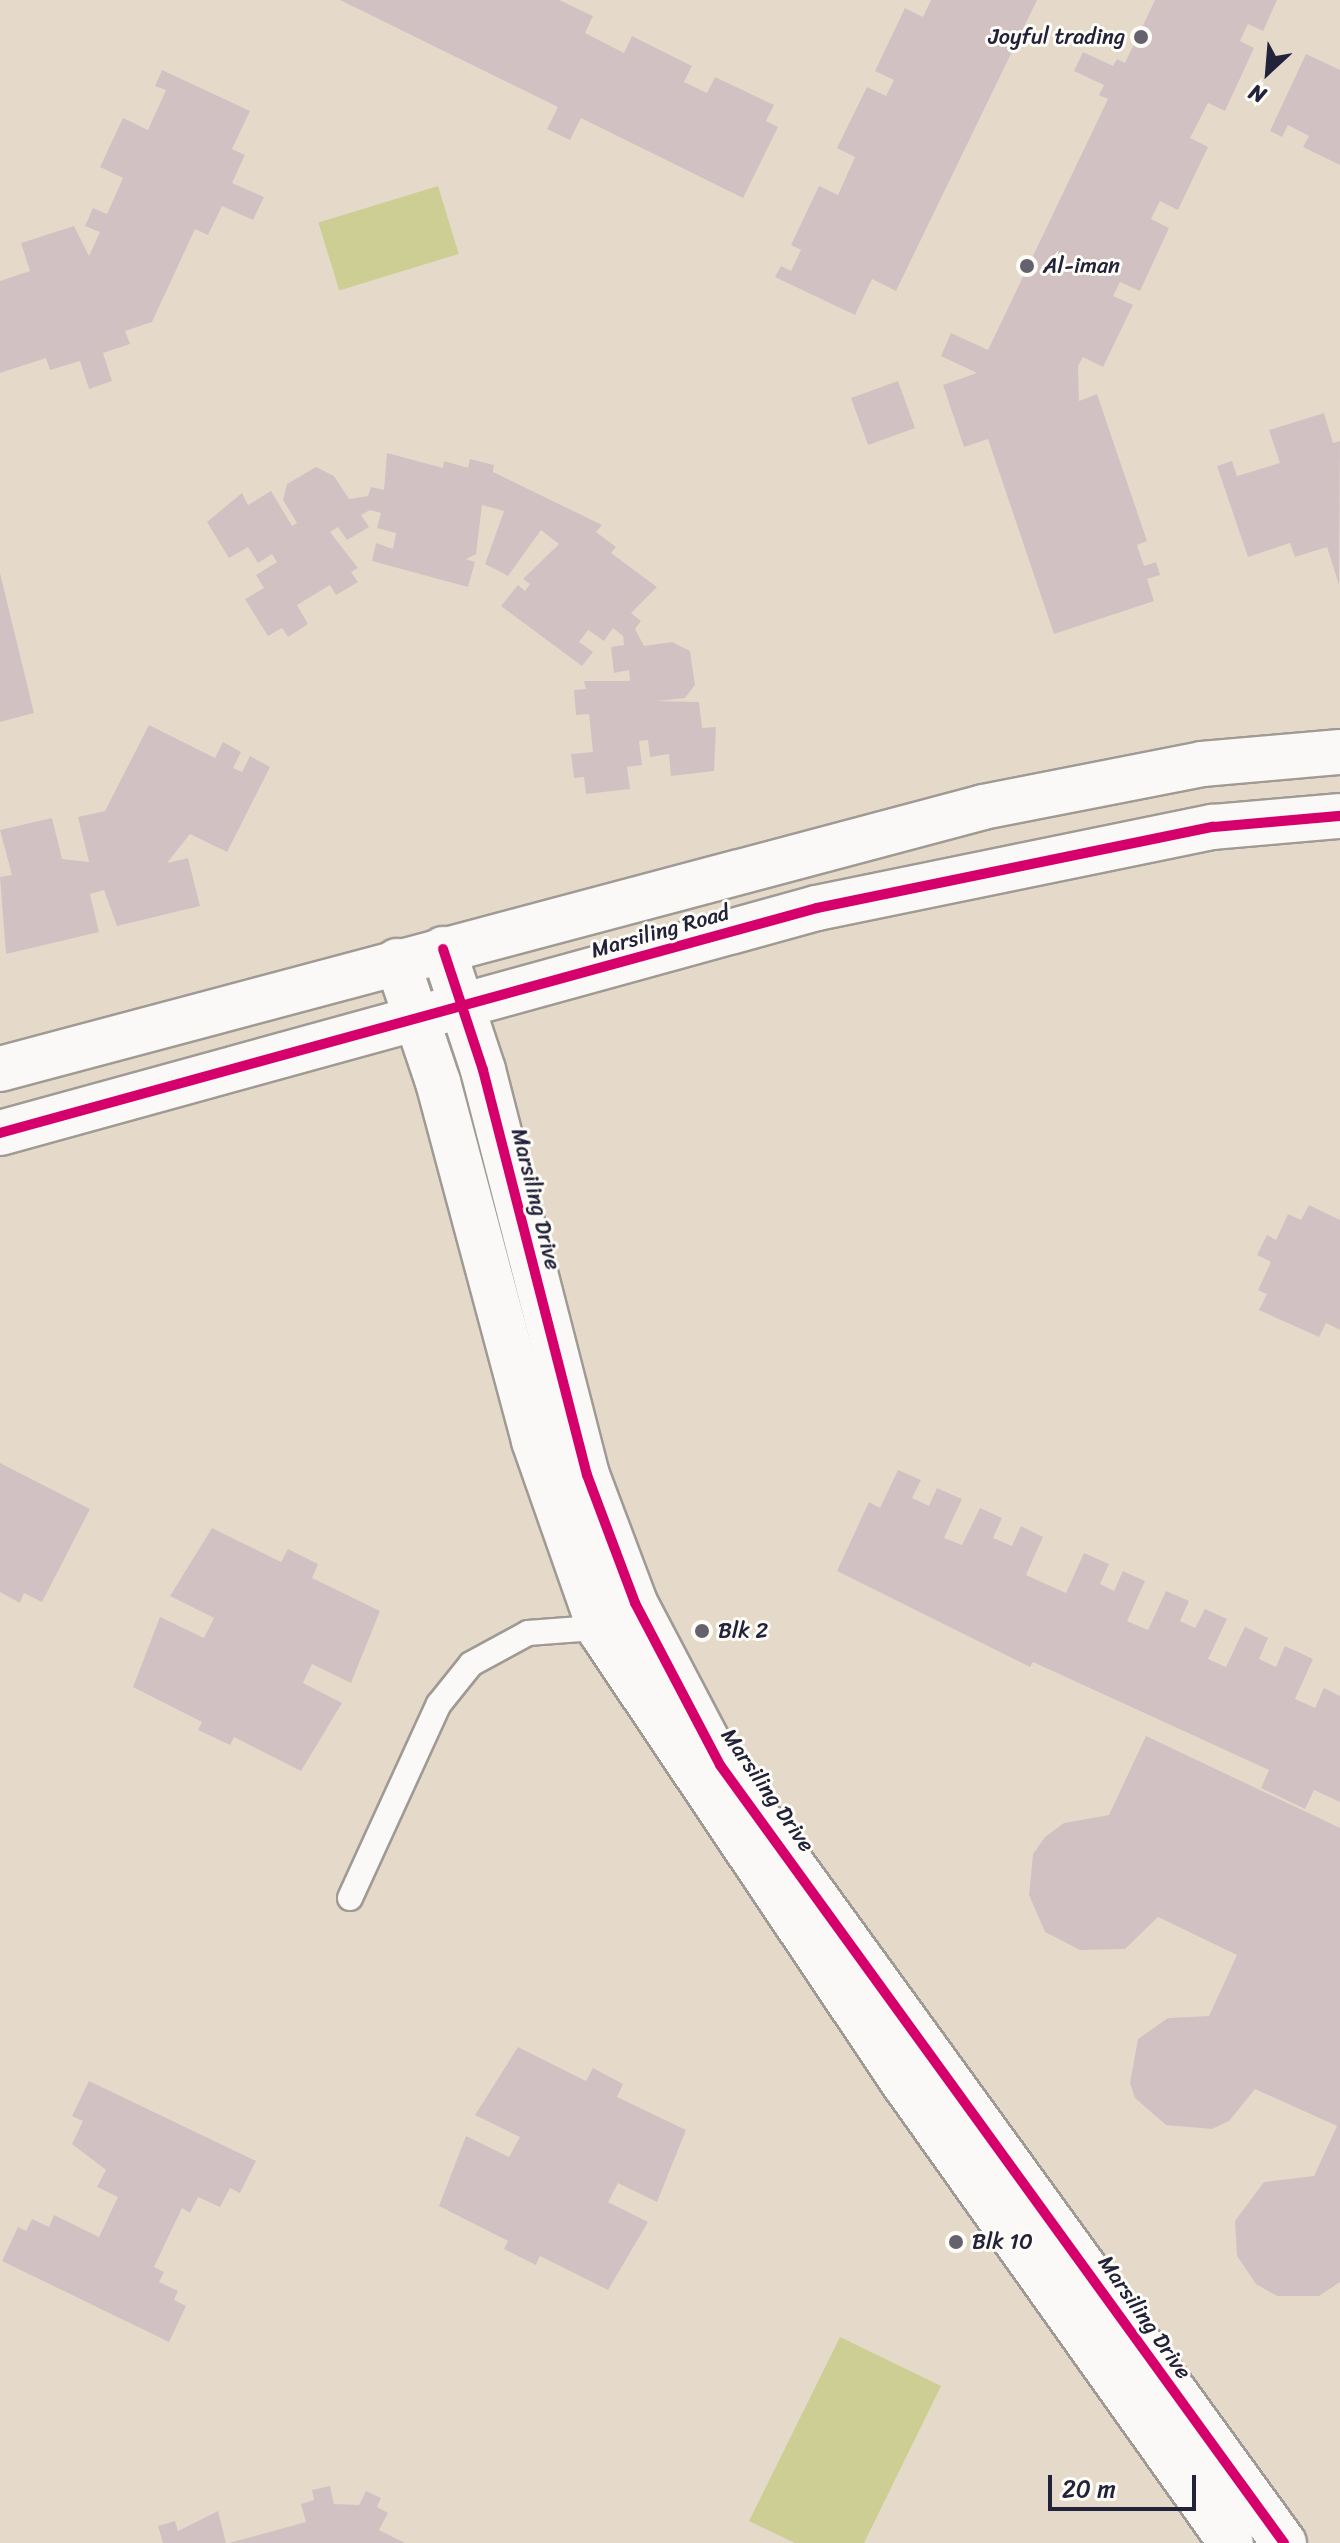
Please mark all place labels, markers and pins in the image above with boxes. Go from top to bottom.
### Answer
place label: Joyful trading [988,24,1125,50]
marker: Joyful trading [1132,28,1150,46]
place label: Al-iman [1043,253,1120,279]
marker: Al-iman [1018,257,1036,275]
place label: Blk 2 [718,1618,768,1644]
marker: Blk 2 [693,1622,711,1640]
place label: Blk 10 [972,2229,1033,2255]
marker: Blk 10 [947,2233,965,2251]

